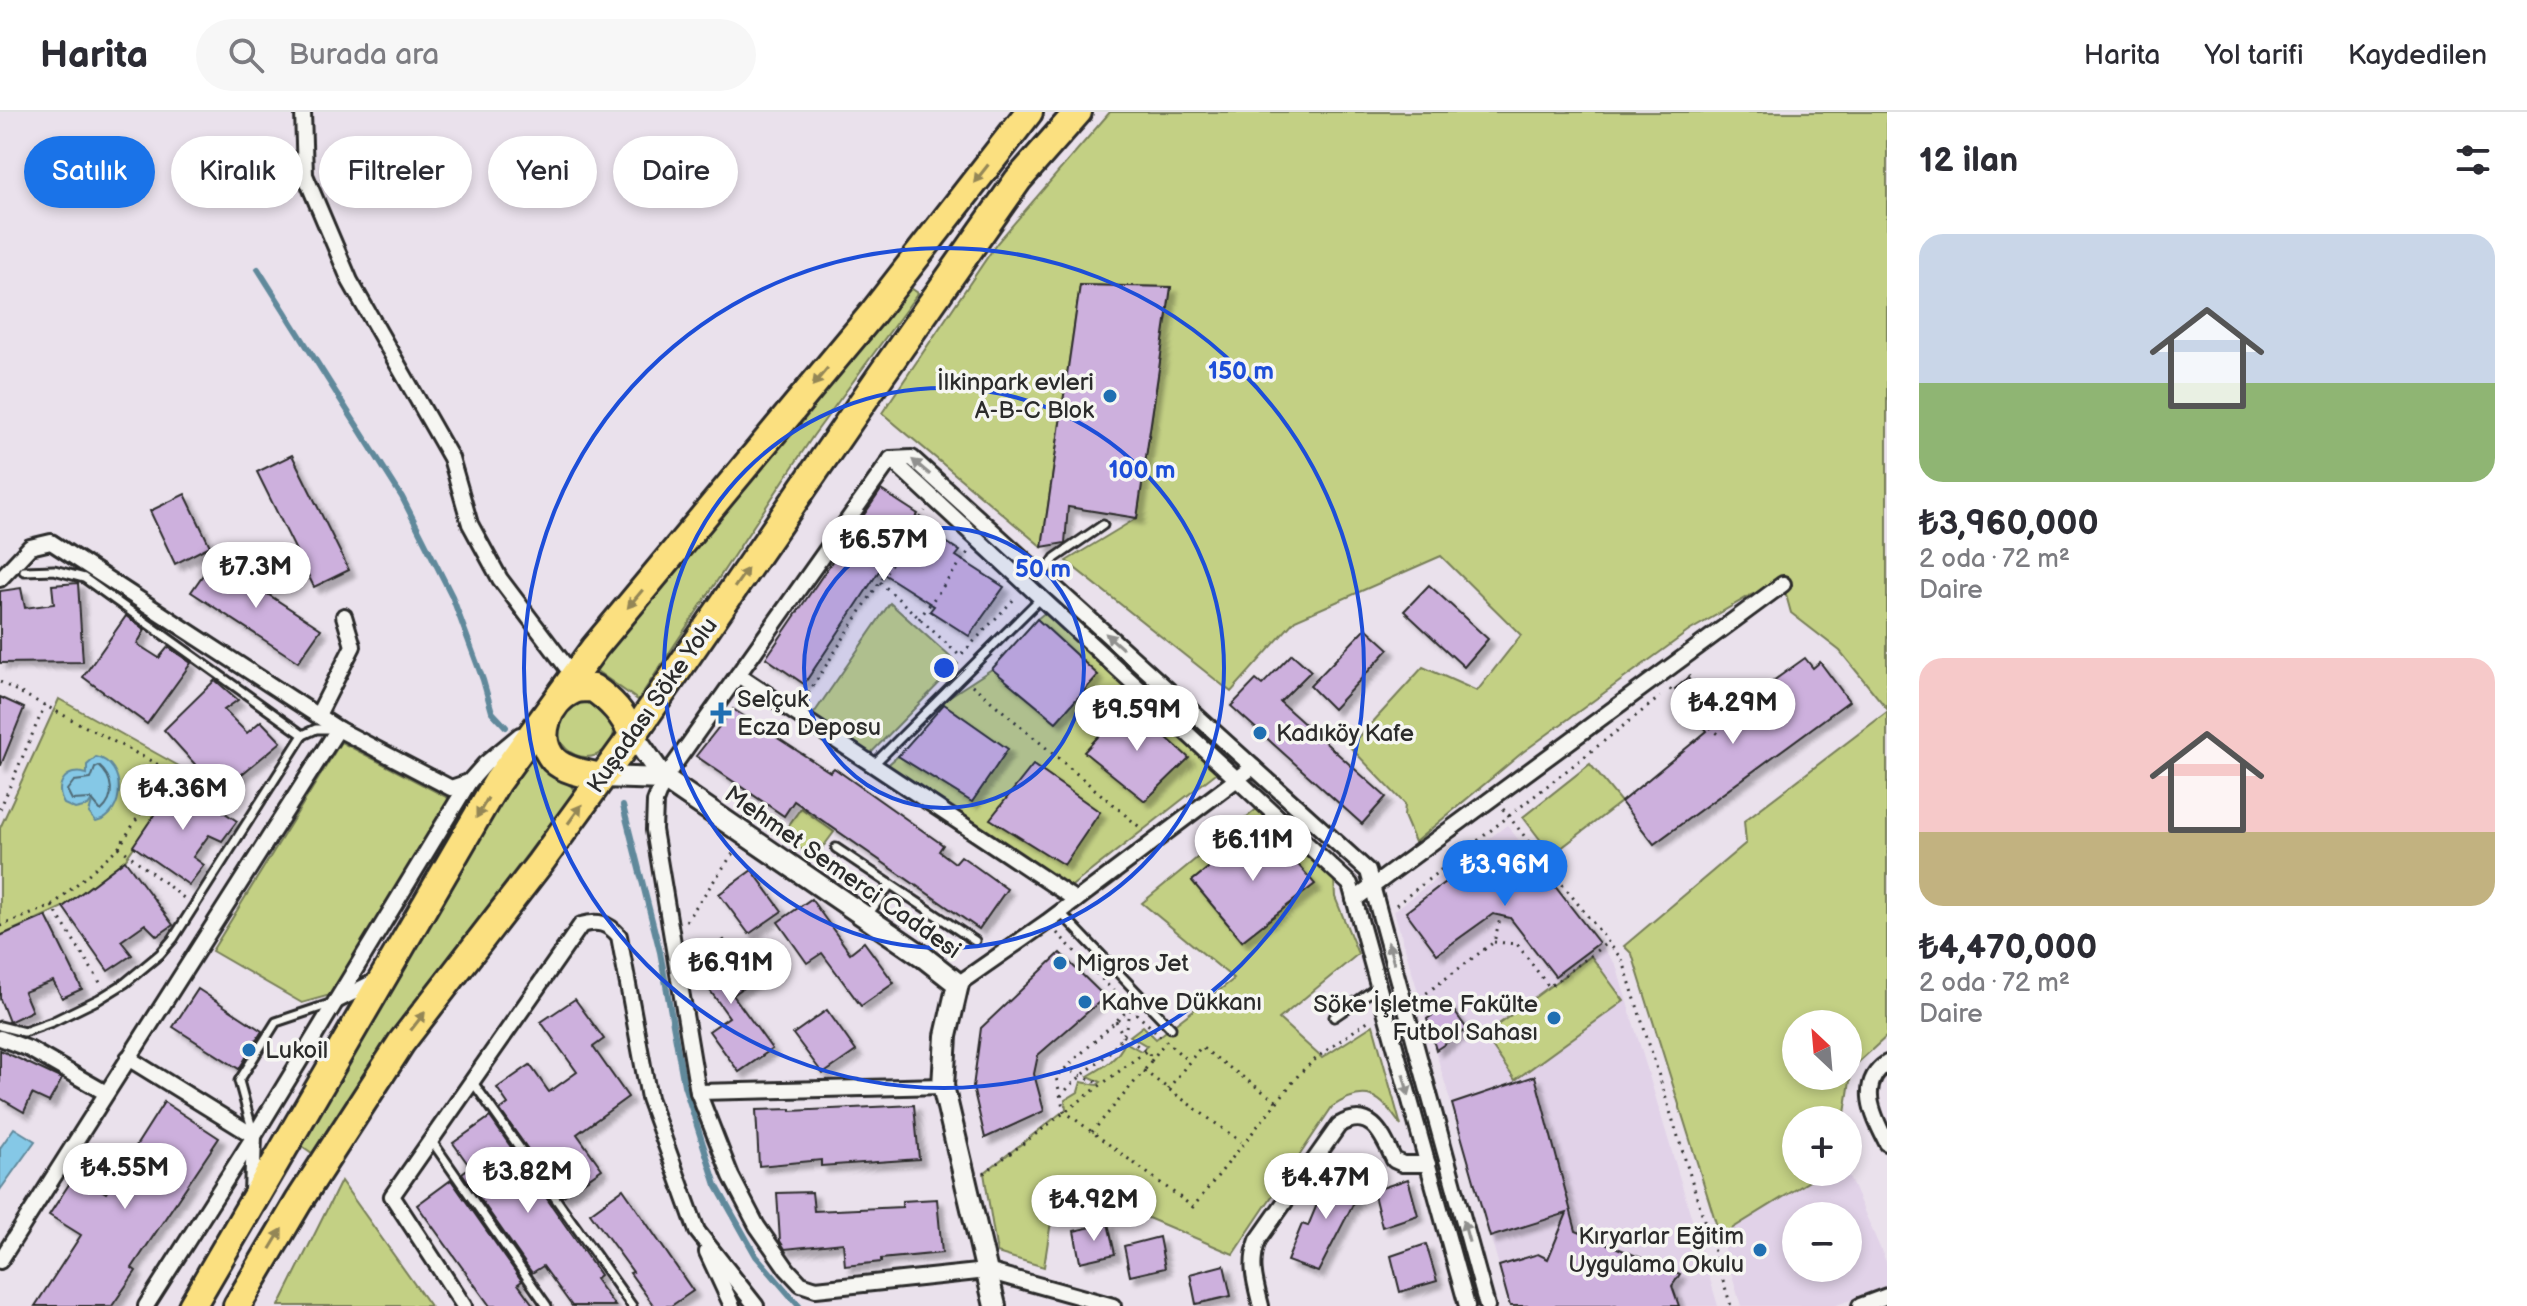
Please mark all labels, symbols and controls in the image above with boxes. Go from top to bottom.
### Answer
search box [196,19,756,91]
text: Harita [40,33,148,78]
icon: search [224,33,268,77]
text: Burada ara [288,37,439,73]
text: Harita [2084,39,2160,72]
text: Yol tarifi [2204,39,2304,72]
text: Kaydedilen [2348,39,2487,72]
chip: Satılık [24,136,155,208]
chip: Kiralık [171,136,303,208]
chip: Filtreler [319,136,472,208]
chip: Yeni [488,136,597,208]
chip: Daire [613,136,738,208]
icon: filters [2451,138,2495,182]
text: 12 ilan [1919,140,2018,181]
one-way arrow [974,164,990,184]
icon: home [2135,286,2279,430]
text: 150 m [1208,357,1274,386]
one-way arrow [812,367,829,387]
place label: İlkinpark evleri A-B-C Blok [937,368,1094,425]
marker: İlkinpark evleri A-B-C Blok [1101,387,1119,405]
text: 100 m [1109,456,1175,485]
one-way arrow [911,459,931,476]
text: ₺3,960,000 [1919,503,2099,544]
pin: ₺6.57M [819,515,949,583]
text: ₺6.57M [840,525,928,556]
pin: ₺7.3M [200,542,312,610]
text: 2 oda · 72 m² [1919,544,2070,575]
text: ₺7.3M [220,552,292,583]
text: 50 m [1015,555,1071,584]
one-way arrow [733,568,748,589]
text: Daire [1919,575,1983,606]
one-way arrow [627,588,644,608]
street label: Kuşadası Söke Yolu [581,612,724,799]
one-way arrow [1105,632,1124,650]
centre of rings [930,654,958,682]
pin: ₺4.29M [1668,678,1798,746]
place label: Selçuk Ecza Deposu [737,685,881,742]
pin: ₺9.59M [1072,685,1202,753]
text: ₺4.29M [1688,688,1778,719]
text: ₺9.59M [1093,695,1181,726]
marker: Selçuk Ecza Deposu [712,704,730,722]
icon: home [2135,710,2279,854]
place label: Kadıköy Kafe [1276,719,1414,748]
marker: Kadıköy Kafe [1251,724,1269,742]
pin: ₺4.36M [118,764,248,832]
text: ₺4.36M [138,774,228,805]
street label: Mehmet Semerci Caddesi [719,780,966,965]
one-way arrow [475,797,489,819]
one-way arrow [567,803,583,825]
pin: ₺6.11M [1188,815,1318,883]
text: ₺6.11M [1213,825,1293,856]
pin: ₺3.96M [1440,840,1570,908]
text: ₺3.96M [1460,850,1550,881]
text: ₺4,470,000 [1919,927,2097,968]
pin: ₺6.91M [666,938,796,1006]
one-way arrow [1384,940,1396,965]
text: ₺6.91M [689,948,773,979]
place label: Migros Jet [1076,949,1189,978]
marker: Migros Jet [1051,954,1069,972]
text: 2 oda · 72 m² [1919,968,2070,999]
place label: Kahve Dükkanı [1101,988,1262,1017]
place label: Söke İşletme Fakülte Futbol Sahası [1313,990,1538,1047]
marker: Kahve Dükkanı [1076,993,1094,1011]
text: Daire [1919,999,1983,1030]
marker: Söke İşletme Fakülte Futbol Sahası [1545,1009,1563,1027]
north arrow [1782,1010,1862,1090]
map controls [1782,1010,1862,1282]
one-way arrow [409,1011,426,1031]
place label: Lukoil [265,1036,328,1065]
marker: Lukoil [240,1041,258,1059]
one-way arrow [1400,1074,1413,1098]
button: + [1782,1106,1862,1186]
pin: ₺4.55M [60,1143,190,1211]
pin: ₺3.82M [463,1147,593,1215]
text: ₺4.55M [81,1153,169,1184]
pin: ₺4.47M [1261,1153,1391,1221]
text: ₺3.82M [483,1157,573,1188]
text: ₺4.47M [1282,1163,1370,1194]
pin: ₺4.92M [1029,1175,1159,1243]
text: ₺4.92M [1049,1185,1139,1216]
button: − [1782,1202,1862,1282]
one-way arrow [1459,1218,1472,1242]
place label: Kıryarlar Eğitim Uygulama Okulu [1568,1222,1744,1279]
one-way arrow [269,1228,283,1250]
marker: Kıryarlar Eğitim Uygulama Okulu [1751,1241,1769,1259]

